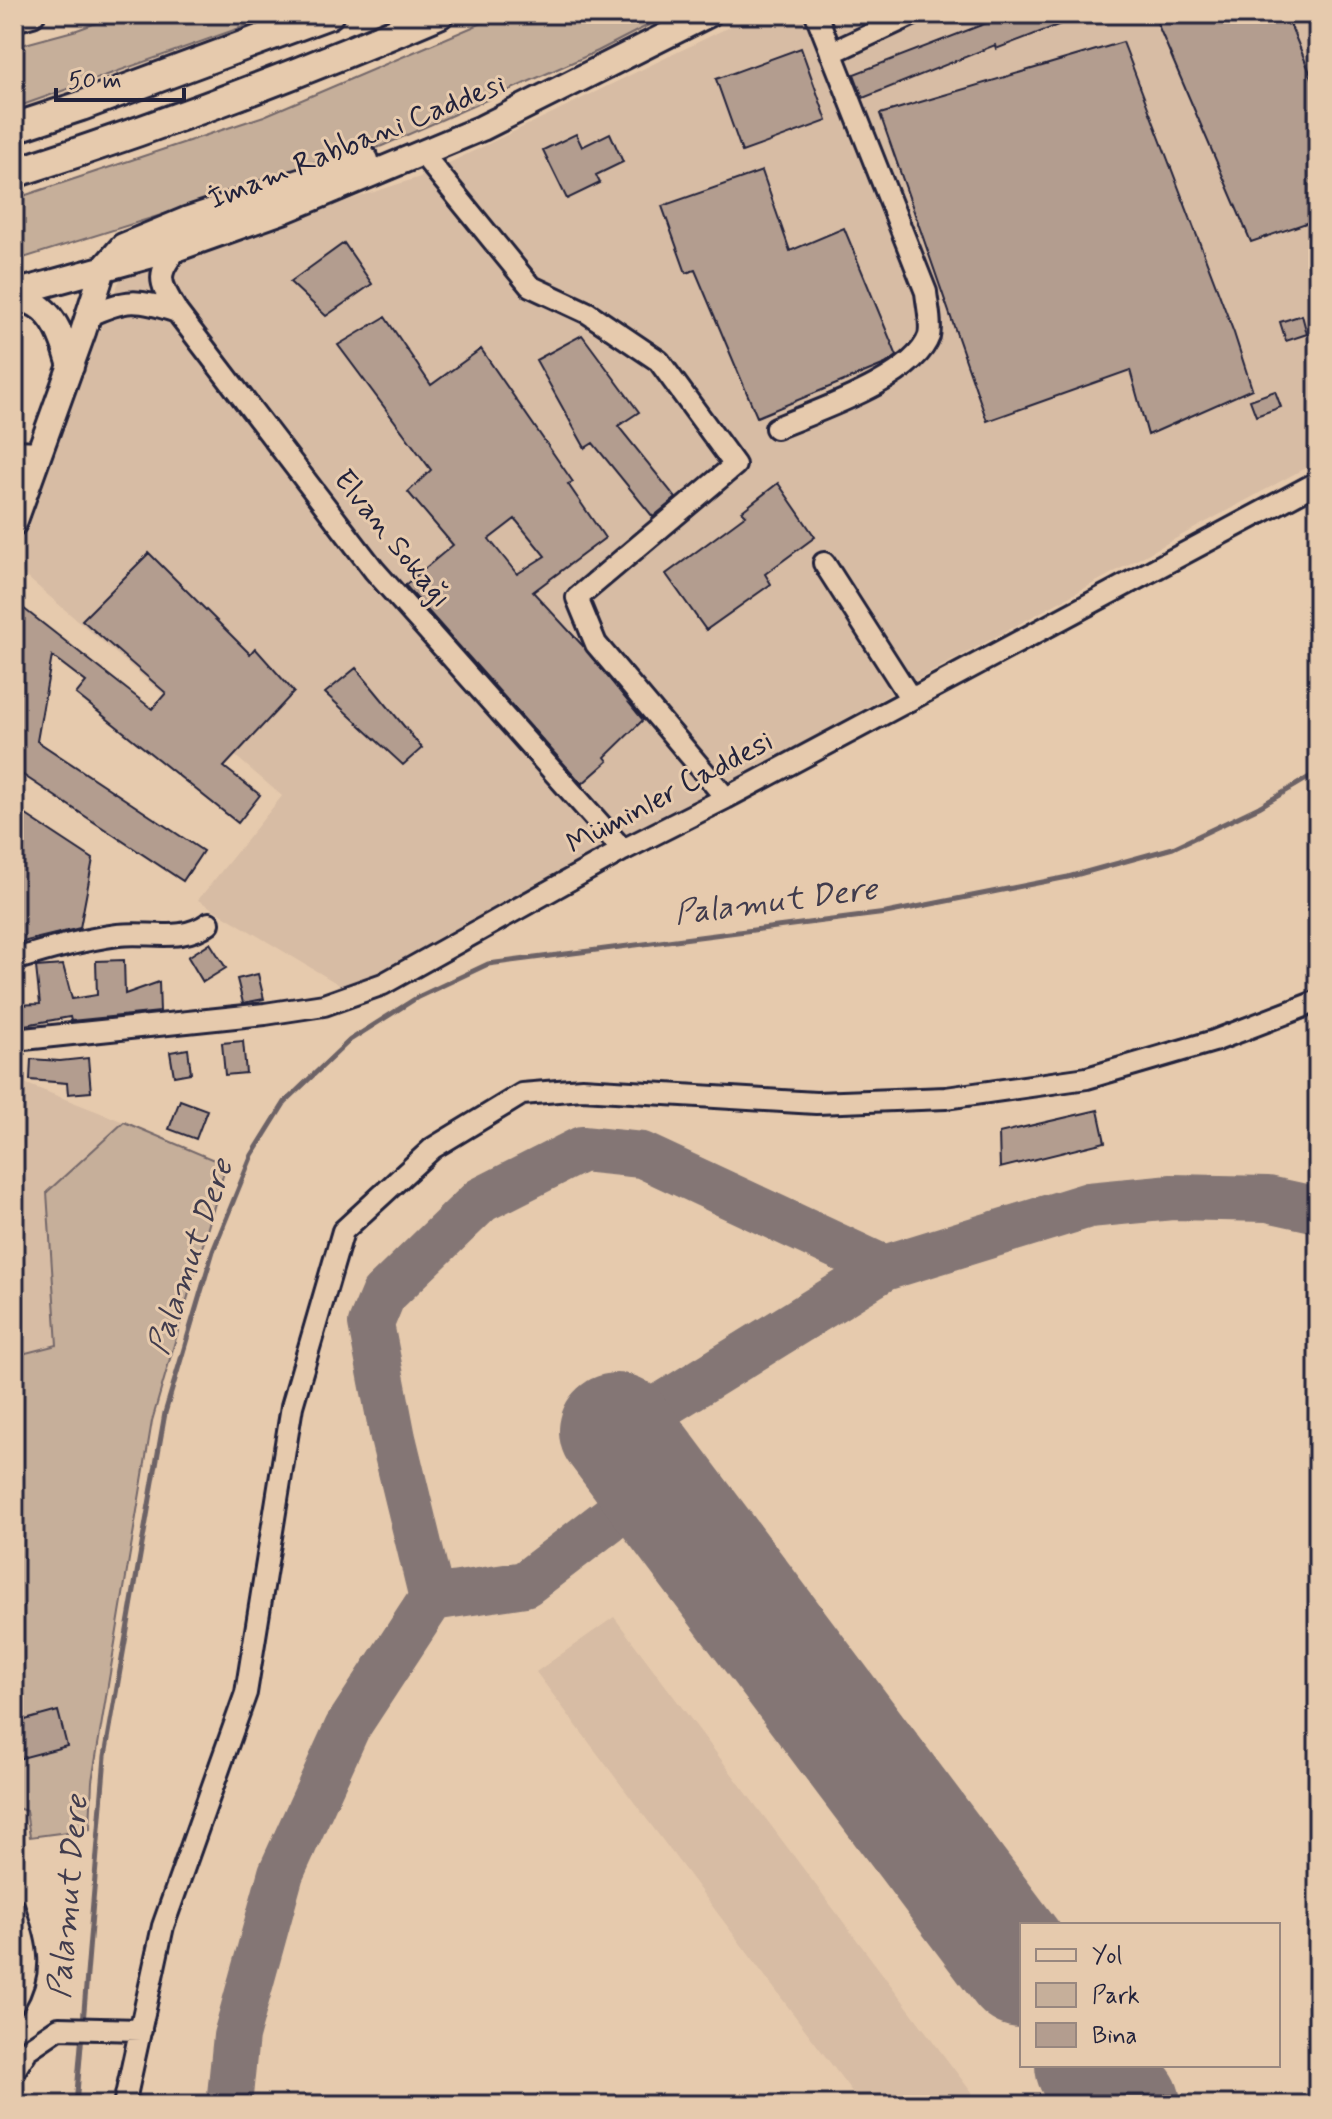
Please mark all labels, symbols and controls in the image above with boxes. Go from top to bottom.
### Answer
scale bar [56,52,184,102]
street label: İmam Rabbani Caddesi [202,64,512,220]
text: 50 m [68,66,122,97]
street label: Elvan Sokağı [324,462,460,616]
street label: Müminler Caddesi [560,722,780,864]
water label: Palamut Dere [672,869,881,935]
water label: Palamut Dere [138,1152,244,1360]
water label: Palamut Dere [39,1792,99,2000]
legend [1020,1923,1280,2067]
text: Yol [1092,1941,1122,1972]
text: Park [1092,1981,1140,2012]
text: Bina [1092,2021,1137,2052]

